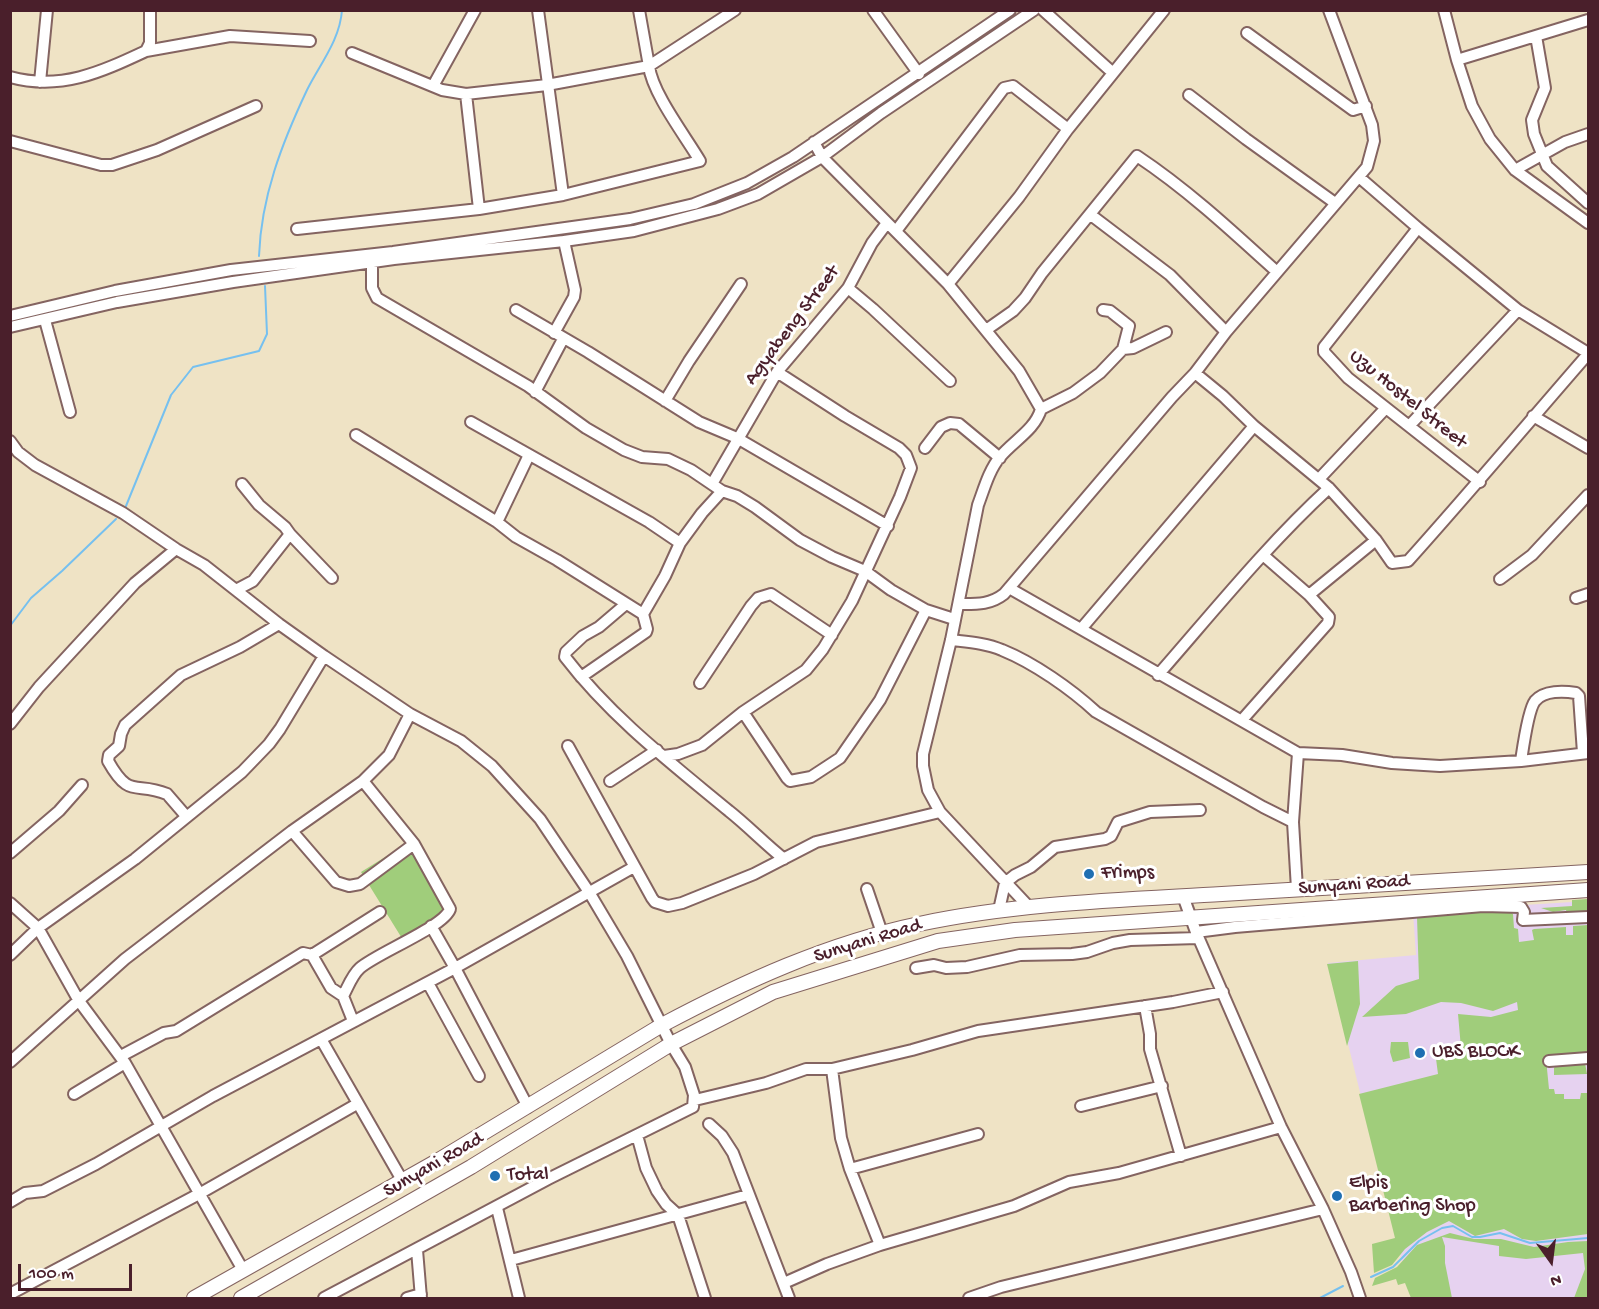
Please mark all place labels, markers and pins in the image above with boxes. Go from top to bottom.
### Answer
place label: Frimps [1101,862,1154,886]
marker: Frimps [1082,867,1096,881]
place label: UBS BLOCK [1432,1041,1519,1065]
marker: UBS BLOCK [1413,1046,1427,1060]
place label: Total [507,1164,549,1188]
marker: Total [488,1169,502,1183]
place label: Elpis Barbering Shop [1349,1172,1476,1219]
marker: Elpis Barbering Shop [1330,1189,1344,1203]

